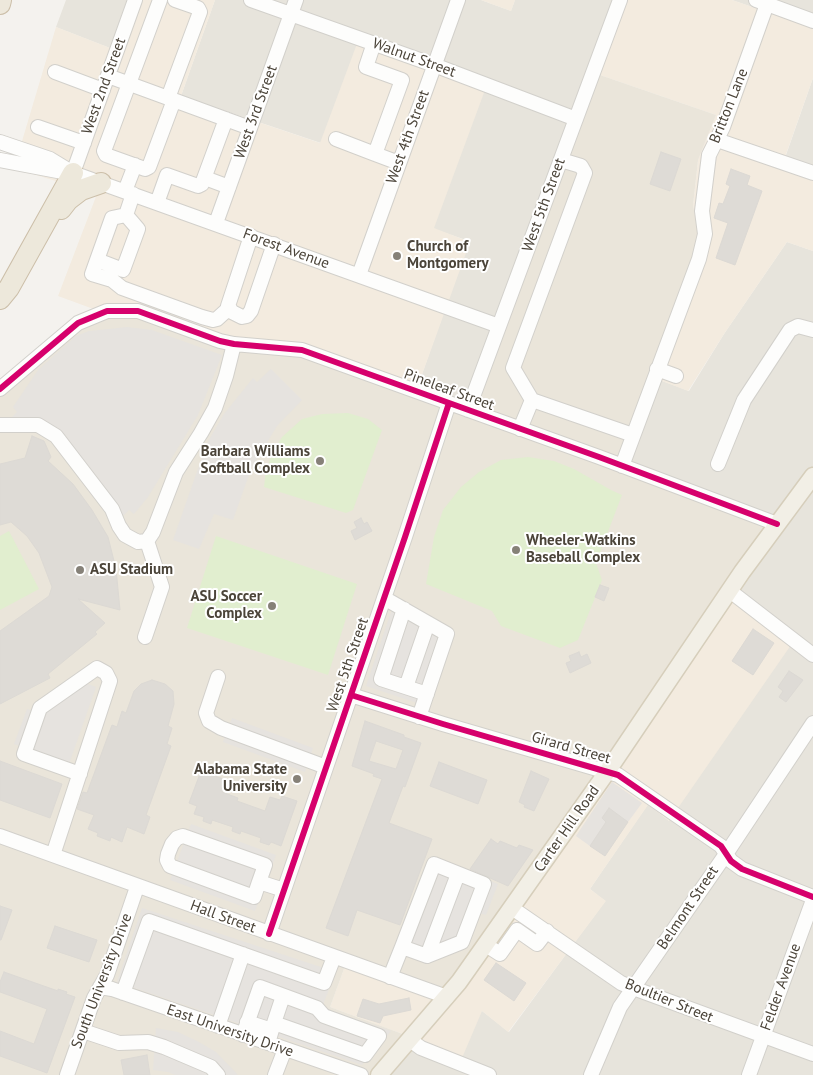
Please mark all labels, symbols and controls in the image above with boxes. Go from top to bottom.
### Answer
street label: West 2nd Street [78,35,130,137]
street label: Walnut Street [370,35,458,81]
street label: West 3rd Street [231,63,281,161]
street label: Britton Lane [706,66,752,146]
street label: West 4th Street [383,88,433,186]
street label: West 5th Street [519,156,569,254]
street label: Forest Avenue [240,225,332,273]
place label: Church of Montgomery [407,238,489,273]
marker: Church of Montgomery [391,250,403,262]
street label: Pineleaf Street [401,365,497,415]
place label: Barbara Williams Softball Complex [200,443,310,478]
marker: Barbara Williams Softball Complex [314,455,326,467]
place label: Wheeler-Watkins Baseball Complex [526,532,640,567]
marker: Wheeler-Watkins Baseball Complex [510,544,522,556]
place label: ASU Stadium [90,561,173,579]
marker: ASU Stadium [74,564,86,576]
place label: ASU Soccer Complex [190,588,262,623]
marker: ASU Soccer Complex [266,600,278,612]
street label: West 5th Street [323,615,373,715]
street label: Girard Street [529,728,613,768]
place label: Alabama State University [194,761,287,796]
marker: Alabama State University [291,773,303,785]
street label: Carter Hill Road [531,782,603,876]
street label: Belmont Street [654,863,722,953]
street label: Hall Street [188,897,258,937]
street label: South University Drive [68,911,136,1051]
street label: Felder Avenue [757,941,805,1033]
street label: Boultier Street [622,975,716,1027]
street label: East University Drive [164,1001,296,1061]

